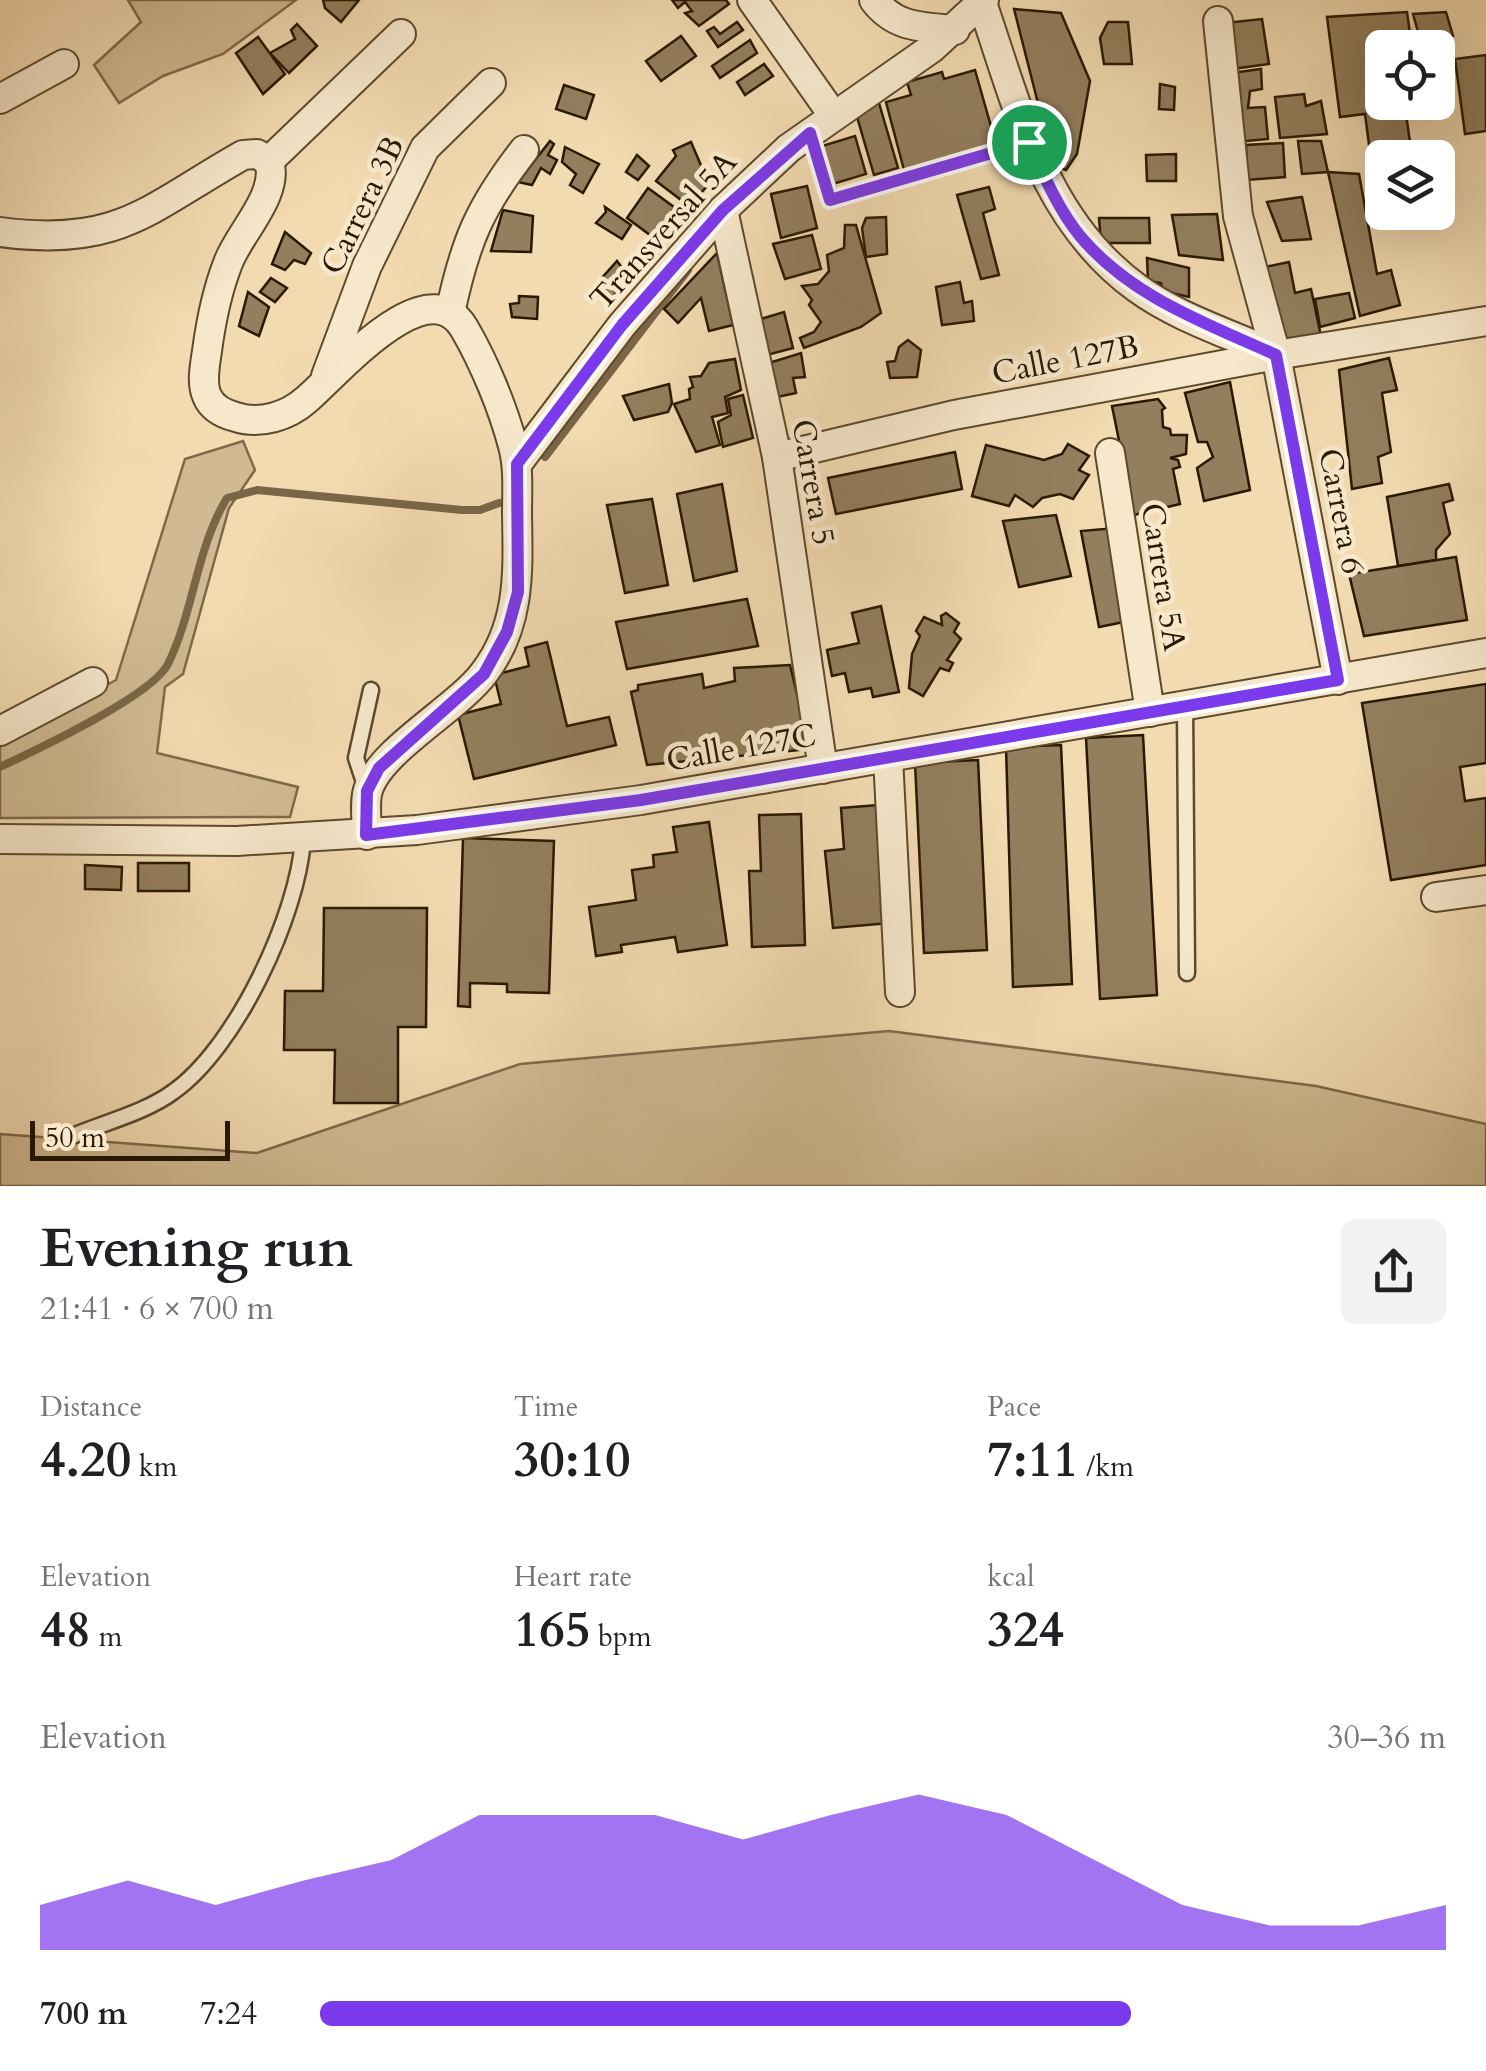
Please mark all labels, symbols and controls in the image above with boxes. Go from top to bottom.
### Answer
map controls [1365,30,1455,230]
button: locate [1365,30,1455,120]
pin [987,100,1072,185]
icon: arrive [1002,115,1057,170]
street label: Carrera 3B [311,129,415,282]
button: layers [1365,140,1455,230]
street label: Transversal 5A [580,141,747,320]
street label: Calle 127B [988,324,1142,396]
street label: Carrera 5 [780,416,846,548]
street label: Carrera 6 [1307,445,1375,578]
street label: Carrera 5A [1130,500,1196,655]
street label: Calle 127C [663,713,820,783]
scale bar [30,1116,230,1160]
text: 50 m [45,1119,105,1157]
text: Evening run [40,1212,353,1286]
button: share [1341,1219,1446,1324]
text: 21:41 · 6 × 700 m [40,1287,274,1331]
text: Distance [40,1388,142,1426]
text: Time [514,1388,578,1426]
text: Pace [987,1388,1041,1426]
text: 4.20 [40,1426,131,1494]
text: 30:10 [514,1426,631,1494]
text: 7:11 [987,1426,1079,1494]
text: km [131,1448,178,1486]
text: /km [1079,1448,1134,1486]
text: Elevation [40,1558,151,1596]
text: Heart rate [514,1558,632,1596]
text: kcal [987,1558,1034,1596]
text: 48 [40,1596,91,1664]
text: 165 [514,1596,591,1664]
text: 324 [987,1596,1064,1664]
text: m [91,1618,122,1656]
text: bpm [591,1618,652,1656]
text: Elevation [40,1716,167,1760]
text: 30–36 m [1327,1716,1446,1760]
text: 700 m [40,1992,127,2036]
text: 7:24 [200,1992,257,2036]

